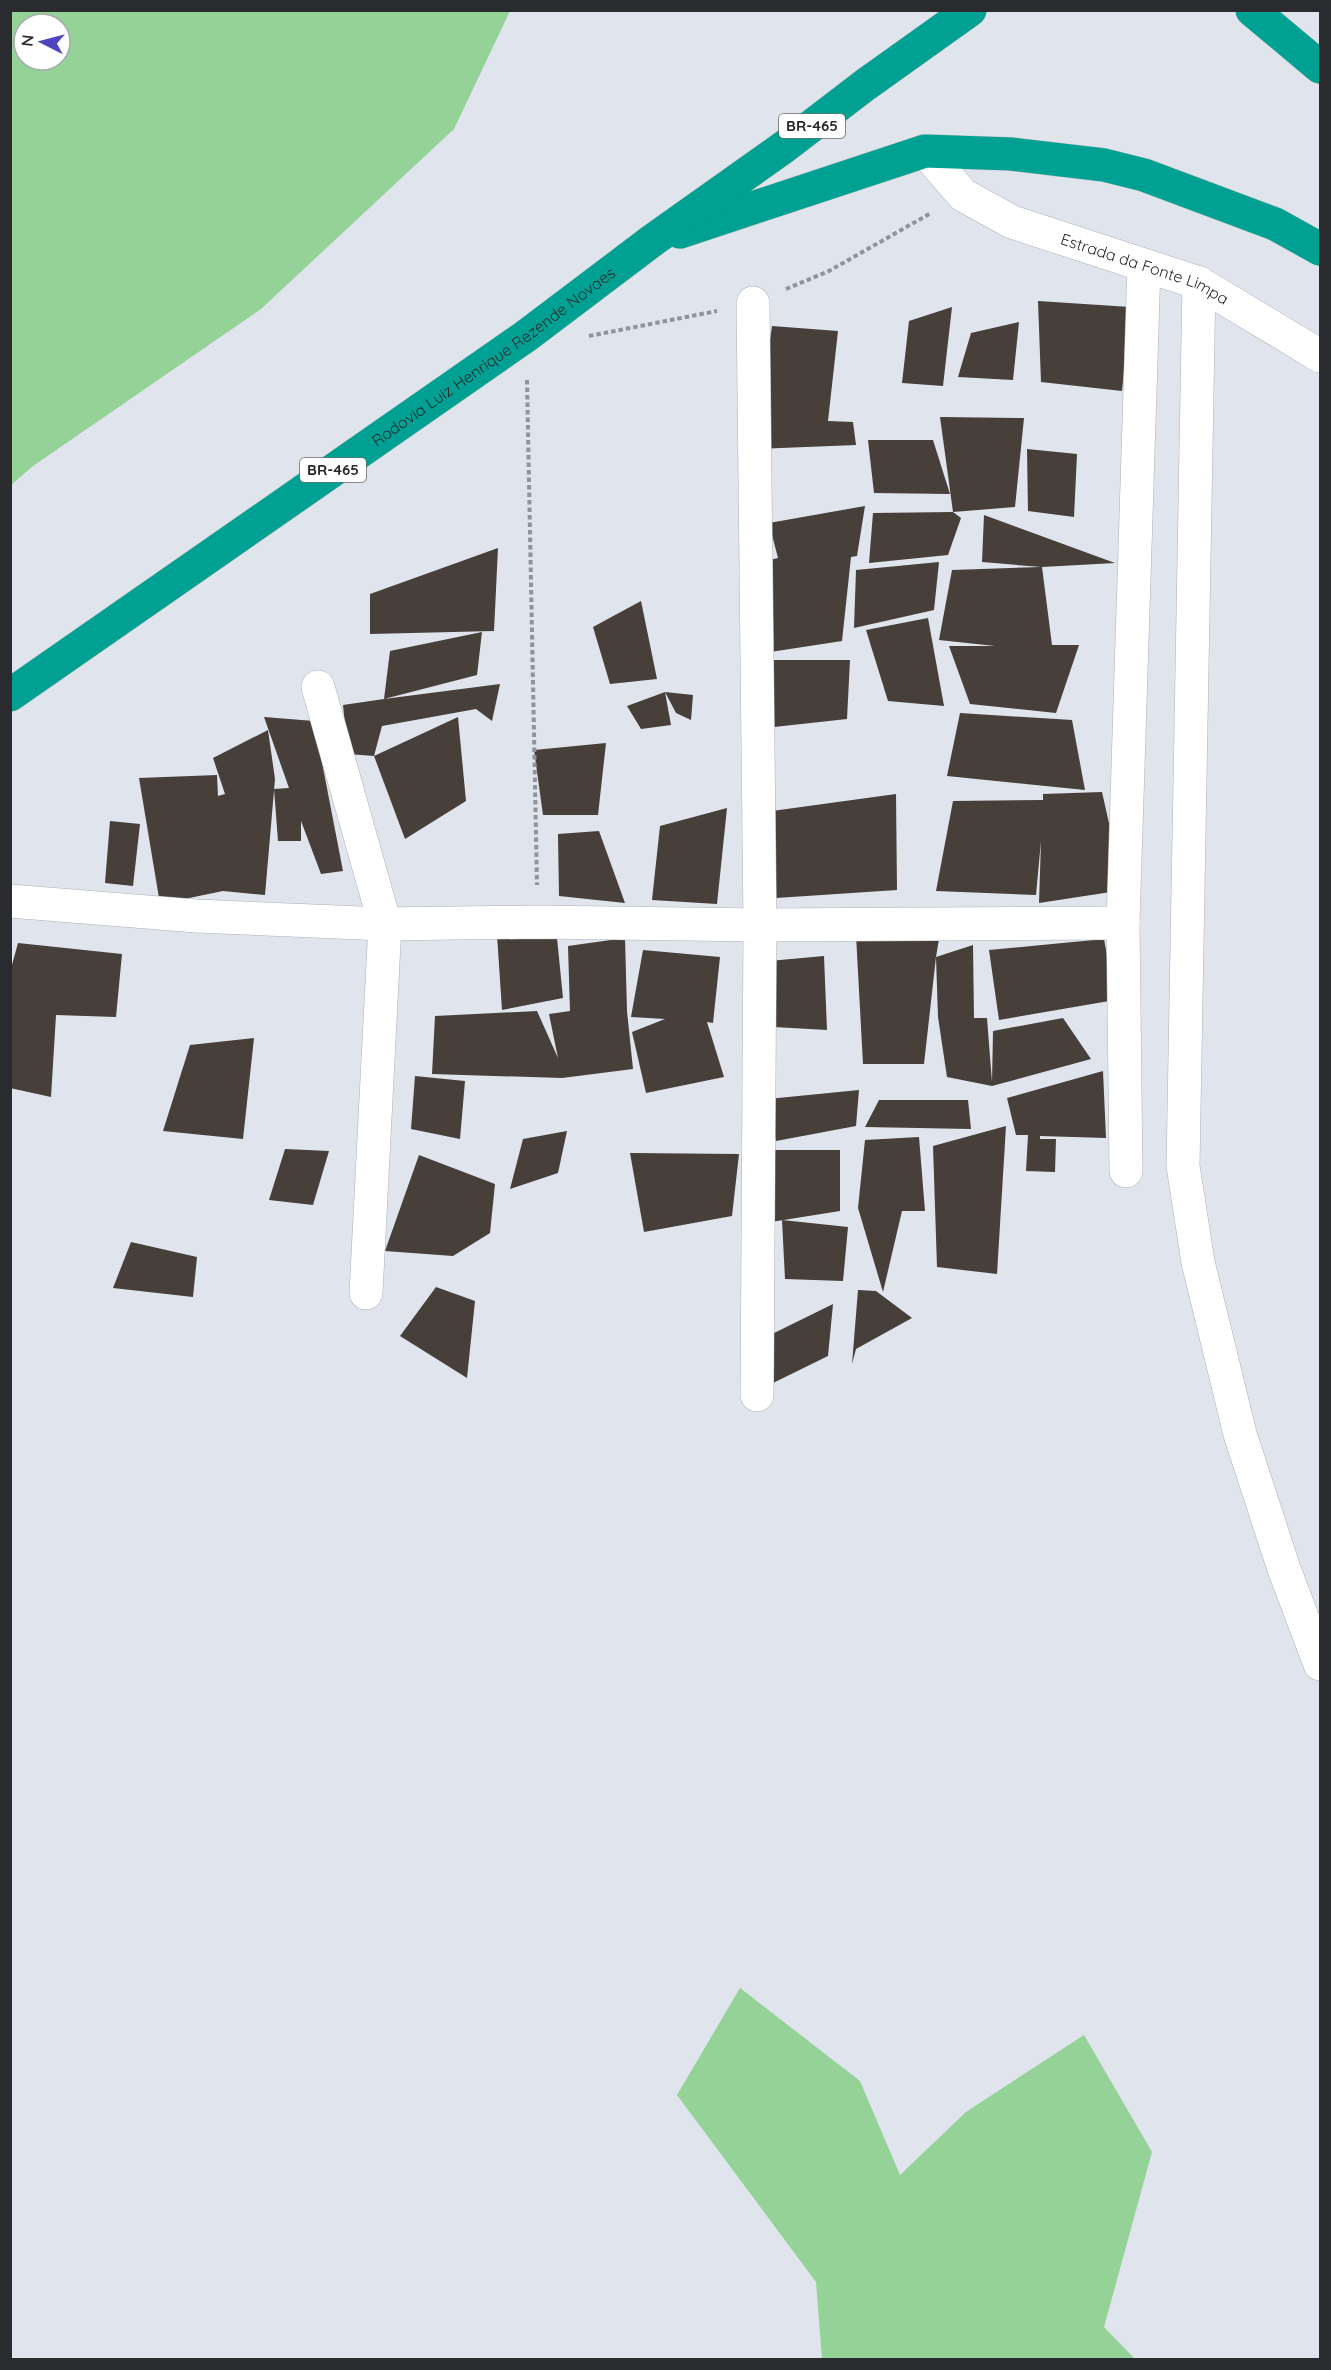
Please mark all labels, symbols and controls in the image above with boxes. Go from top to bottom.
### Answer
north arrow [12,12,72,72]
text: N [17,34,38,47]
road number: BR-465 [779,114,845,138]
street label: Estrada da Fonte Limpa [1058,229,1233,309]
street label: Rodovia Luiz Henrique Rezende Novaes [368,262,619,450]
road number: BR-465 [300,458,366,482]

